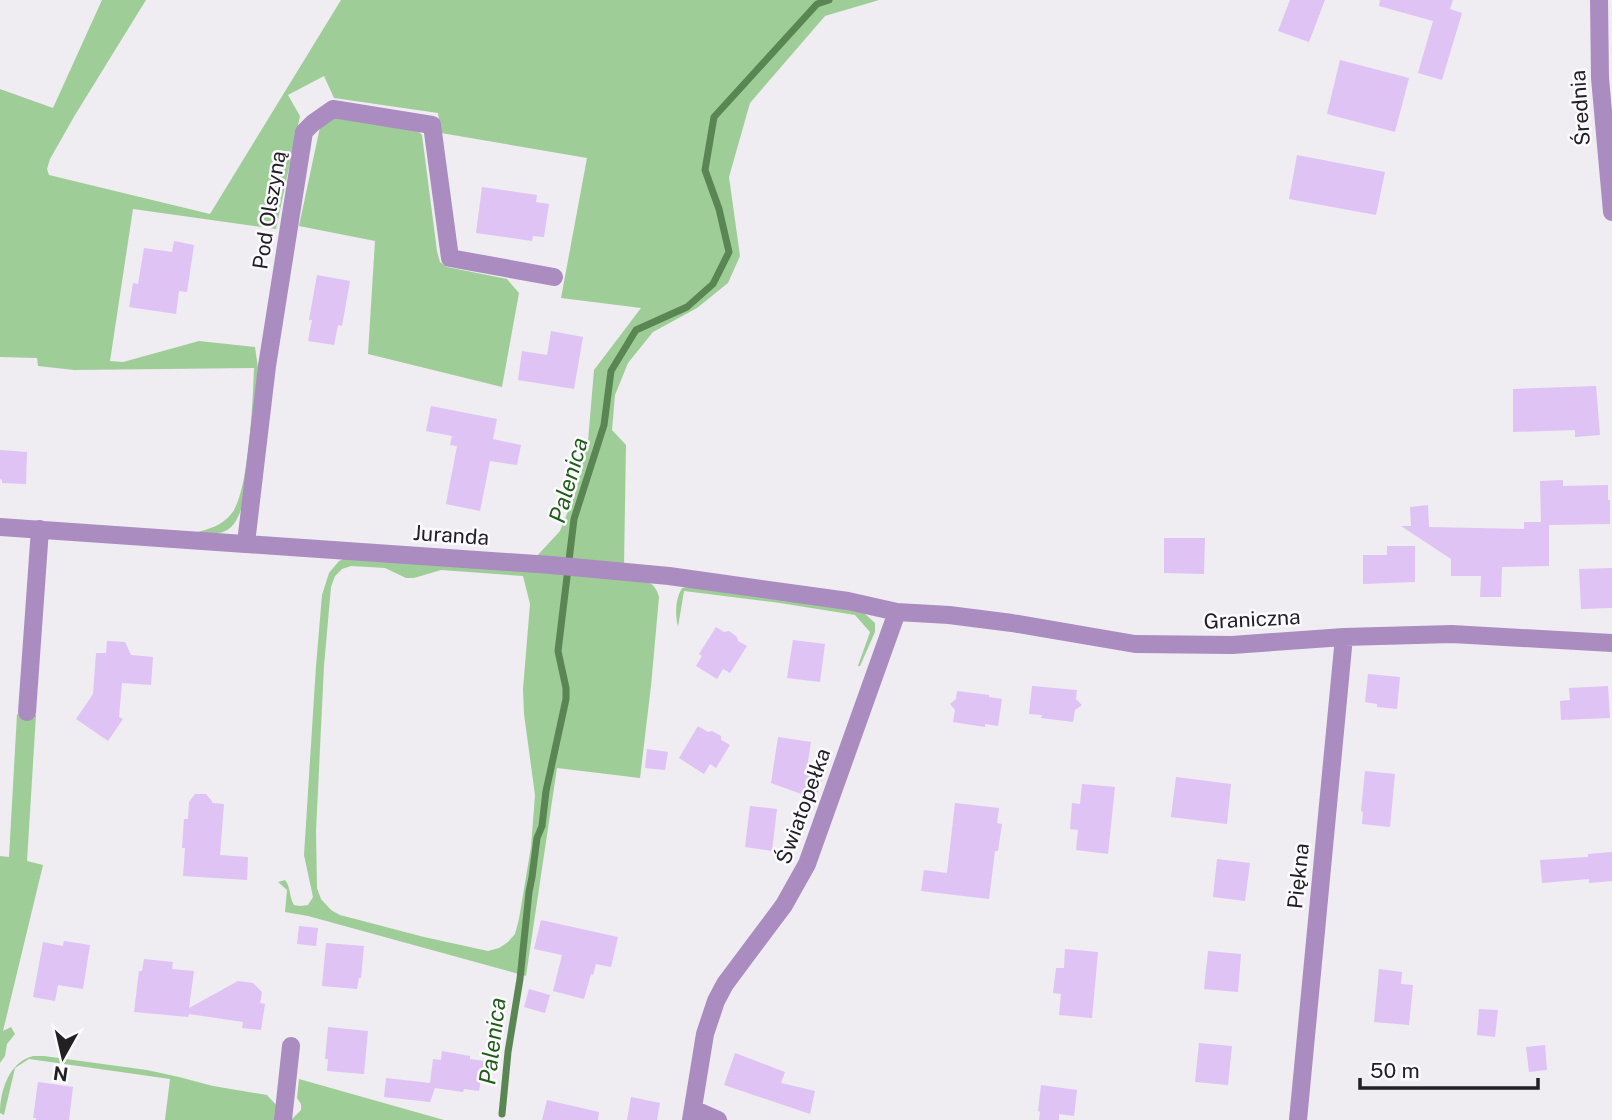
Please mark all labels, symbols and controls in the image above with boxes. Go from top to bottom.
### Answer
street label: Średnia [1565,69,1595,147]
street label: Pod Olszyną [247,149,291,271]
water label: Palenica [543,434,593,526]
street label: Juranda [412,520,490,550]
street label: Graniczna [1203,604,1301,634]
street label: Światopełka [770,745,836,867]
street label: Piękna [1282,842,1314,910]
water label: Palenica [473,996,511,1086]
north arrow [28,1022,98,1092]
scale bar [1360,1046,1538,1090]
text: 50 m [1370,1058,1420,1083]
text: N [52,1062,70,1086]

